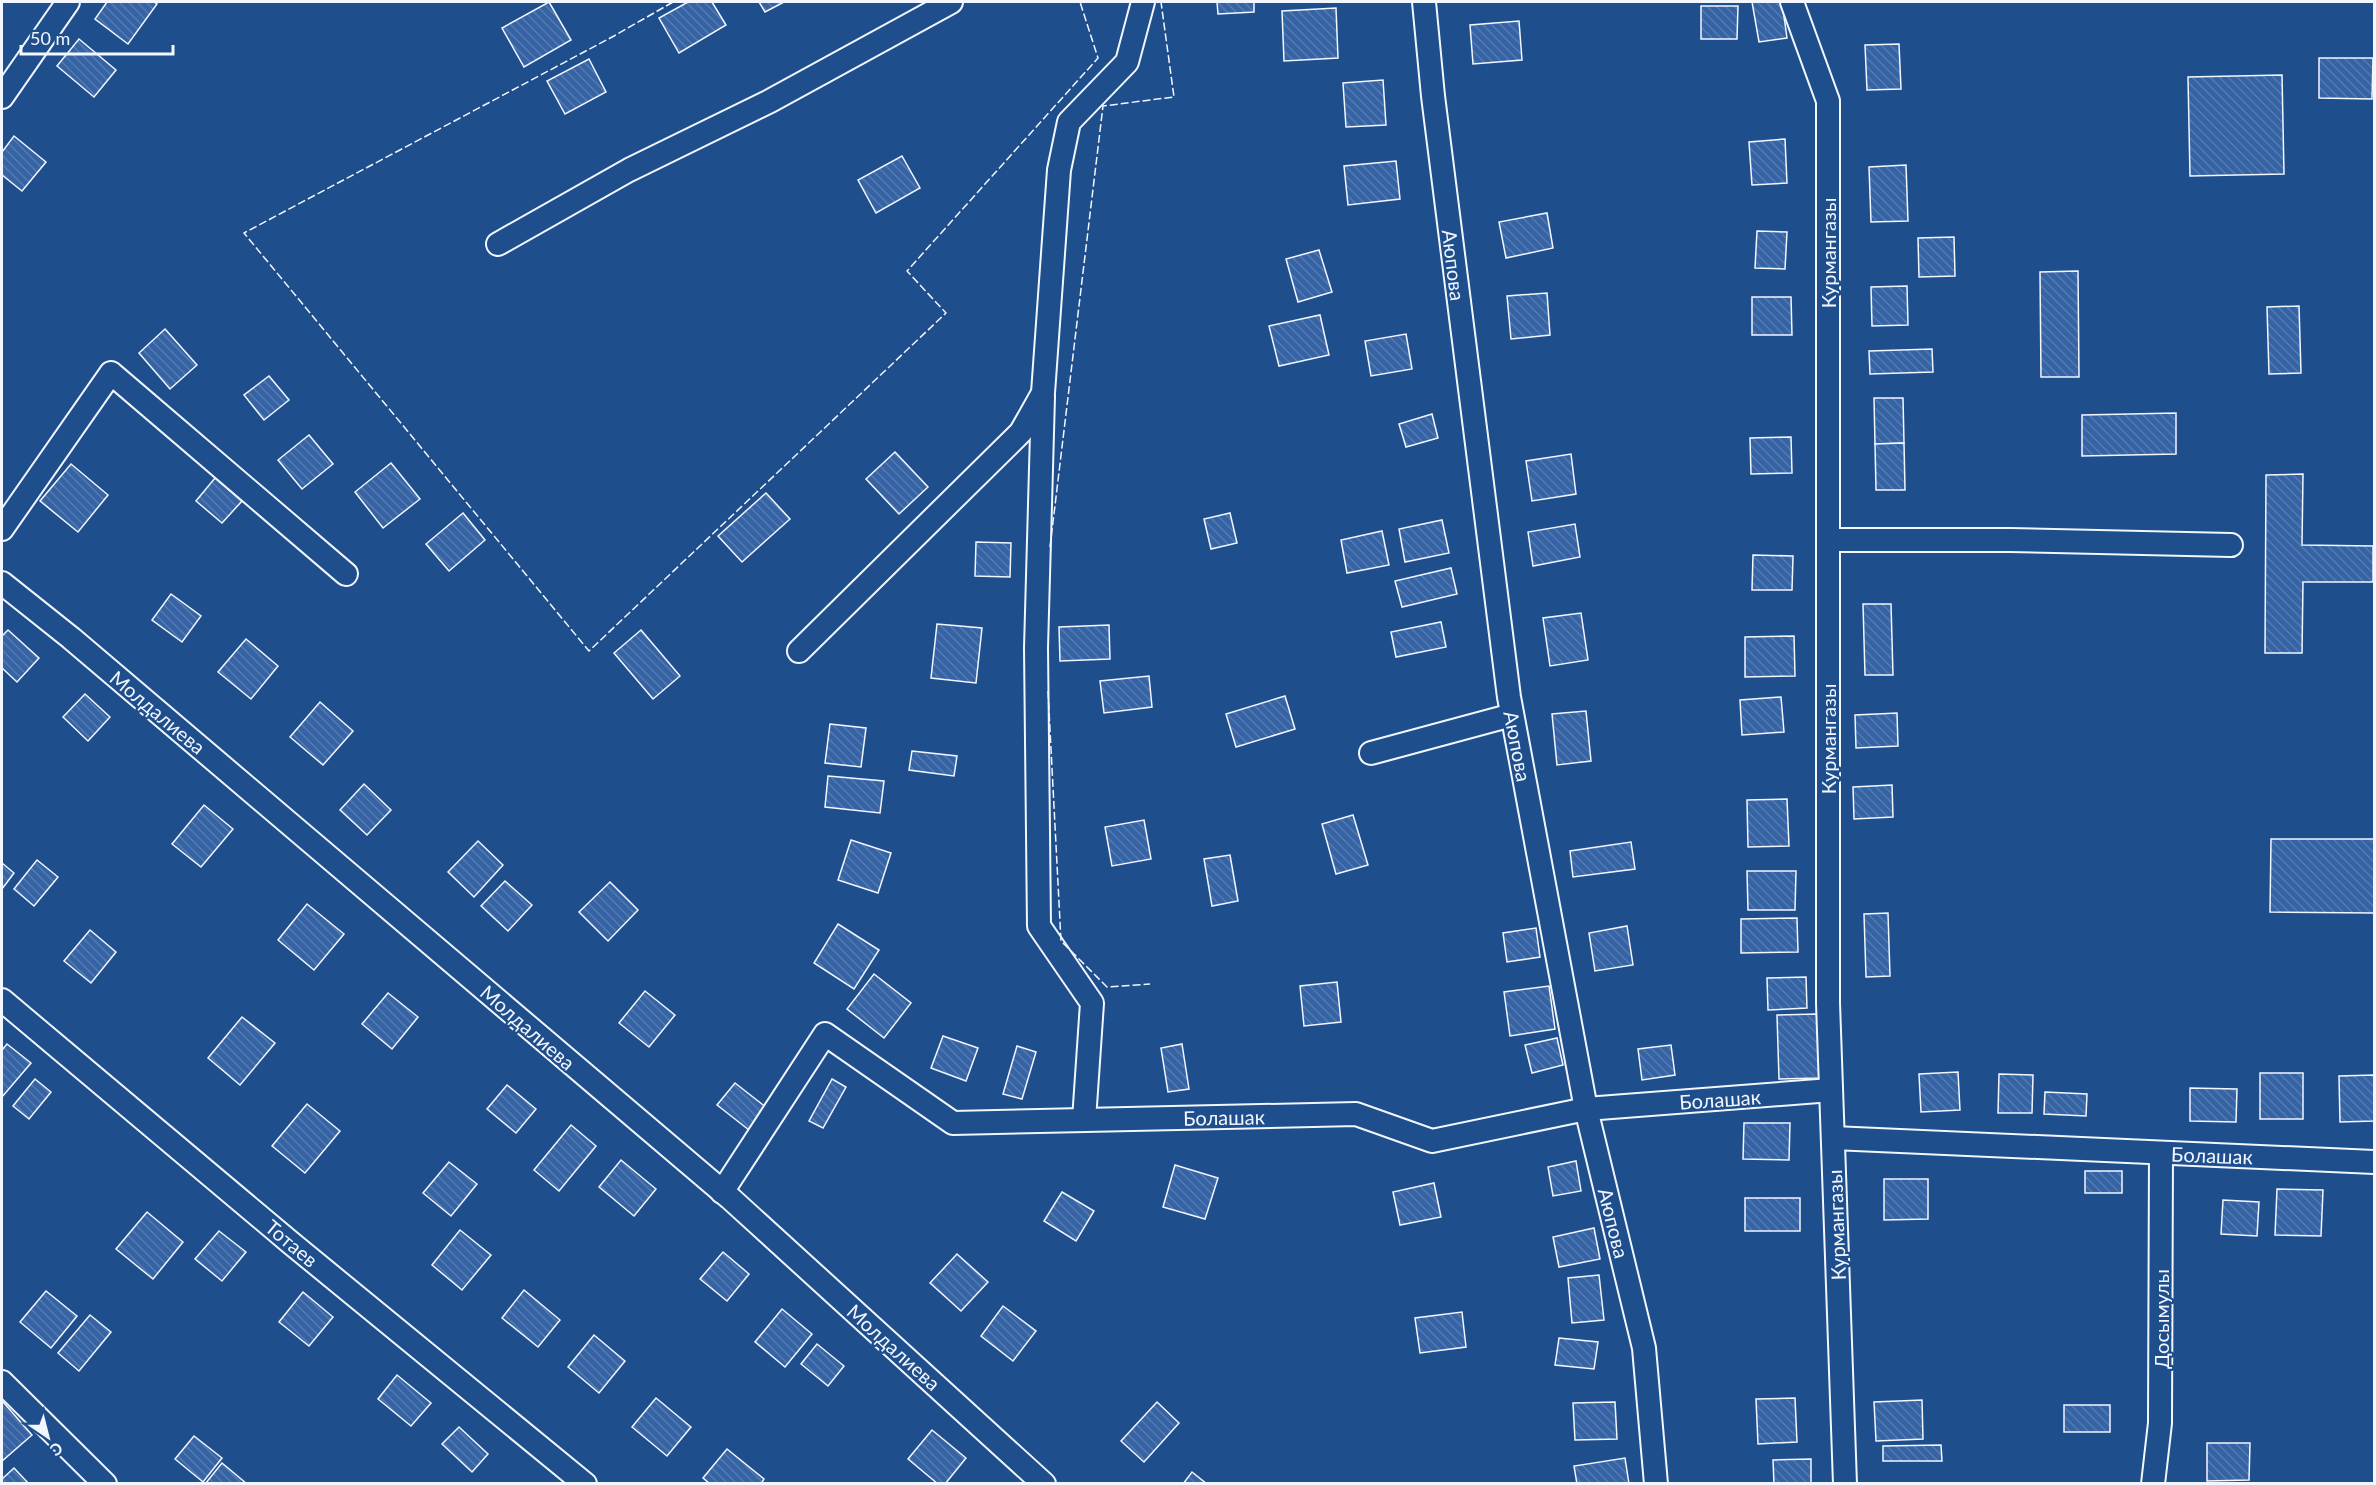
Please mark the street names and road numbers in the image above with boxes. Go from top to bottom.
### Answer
street label: Курмангазы [1816,198,1840,308]
street label: Аюпова [1438,228,1470,302]
street label: Молдалиева [105,665,211,759]
street label: Курмангазы [1816,684,1840,794]
street label: Аюпова [1499,709,1537,783]
street label: Молдалиева [476,980,580,1074]
street label: Болашак [1678,1084,1762,1114]
street label: Болашак [1183,1104,1266,1130]
street label: Болашак [2171,1142,2254,1168]
street label: Курмангазы [1822,1169,1850,1281]
street label: Аюпова [1594,1185,1634,1261]
street label: Тотаев [261,1214,323,1272]
street label: Досымулы [2149,1269,2173,1369]
street label: Молдалиева [843,1299,945,1395]

